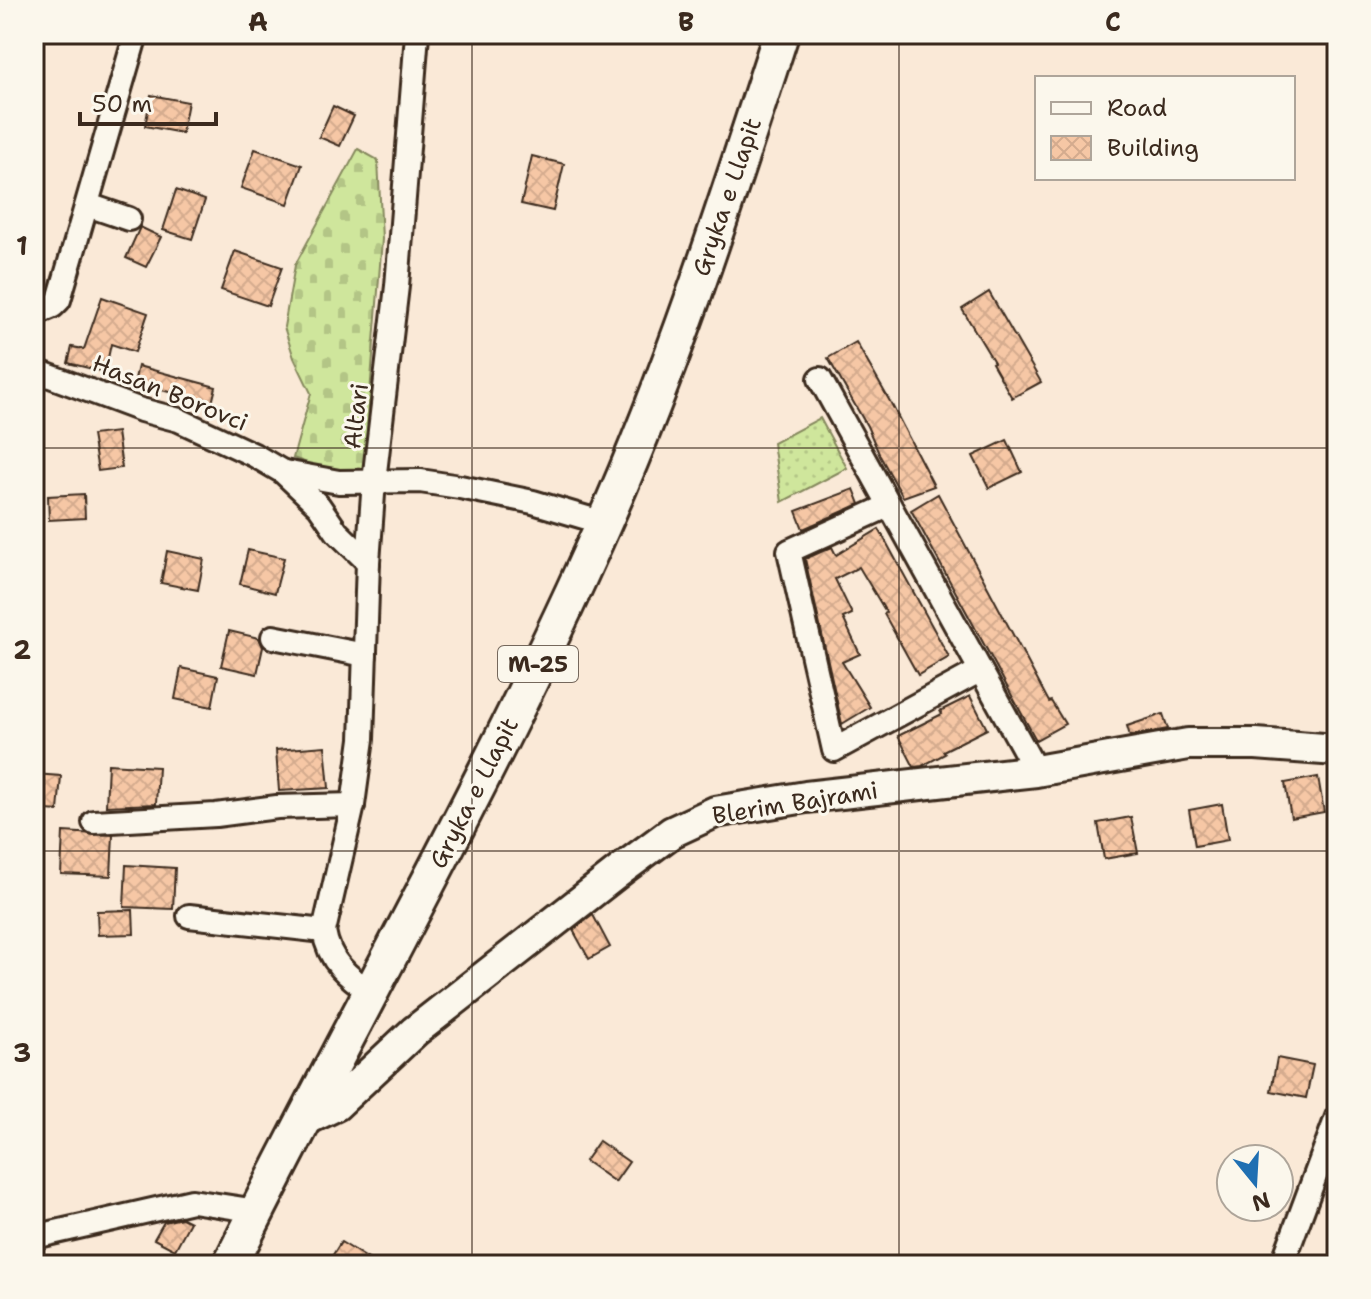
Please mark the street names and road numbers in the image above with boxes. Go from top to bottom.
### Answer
street label: Gryka e Llapit [685,114,769,280]
street label: Hasan Borovci [88,347,252,439]
street label: Altari [336,381,376,451]
road number: M-25 [498,646,578,682]
street label: Gryka e Llapit [422,712,526,874]
street label: Blerim Bajrami [710,774,880,832]

